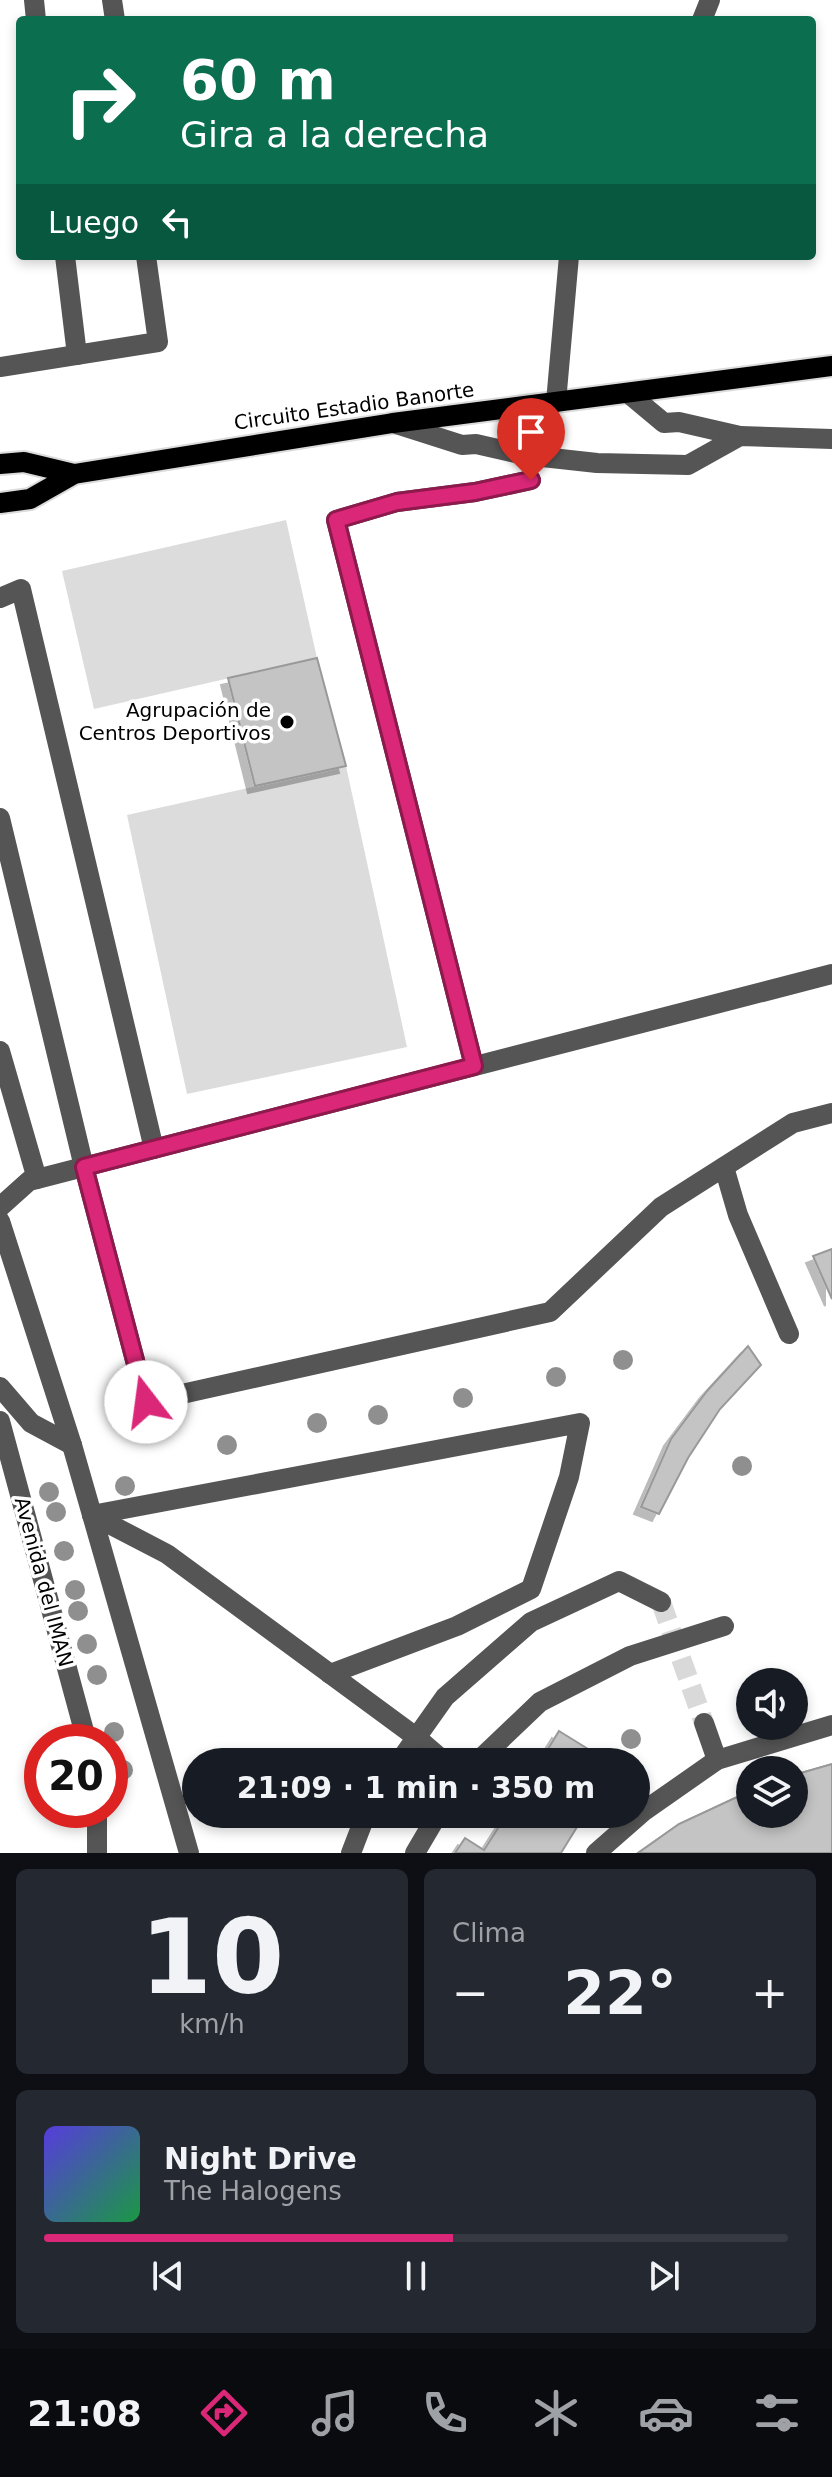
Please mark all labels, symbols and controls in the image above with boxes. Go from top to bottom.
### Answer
text: 60 m [180,47,336,112]
icon: right [48,48,152,152]
text: Gira a la derecha [180,114,489,155]
icon: left [155,200,199,244]
text: Luego [48,205,139,240]
street label: Circuito Estadio Banorte [232,377,476,435]
pin [497,398,565,480]
icon: arrive [509,410,553,454]
place label: Agrupación de Centros Deportivos [79,698,271,745]
marker: Agrupación de Centros Deportivos [278,713,296,731]
position arrow [104,1360,188,1444]
street label: Avenida del IMAN [10,1494,78,1670]
map controls [736,1668,808,1828]
button: sound [736,1668,808,1740]
speed limit sign: 20 [24,1724,128,1828]
button: layers [736,1756,808,1828]
text: 21:09 · 1 min · 350 m [237,1770,595,1805]
text: 10 [140,1896,284,2018]
text: Clima [452,1918,526,1948]
text: 22° [563,1958,677,2028]
text: − [452,1967,489,2018]
text: + [751,1967,788,2018]
text: km/h [179,2009,245,2039]
text: Night Drive [164,2141,357,2176]
text: The Halogens [164,2176,342,2206]
icon: previous [146,2254,190,2298]
icon: pause [394,2254,438,2298]
icon: next [642,2254,686,2298]
icon: directions [196,2385,252,2441]
icon: music [307,2385,363,2441]
icon: phone [417,2385,473,2441]
icon: climate [528,2385,584,2441]
icon: car [638,2385,694,2441]
icon: filters [749,2385,805,2441]
text: 21:08 [27,2393,142,2434]

